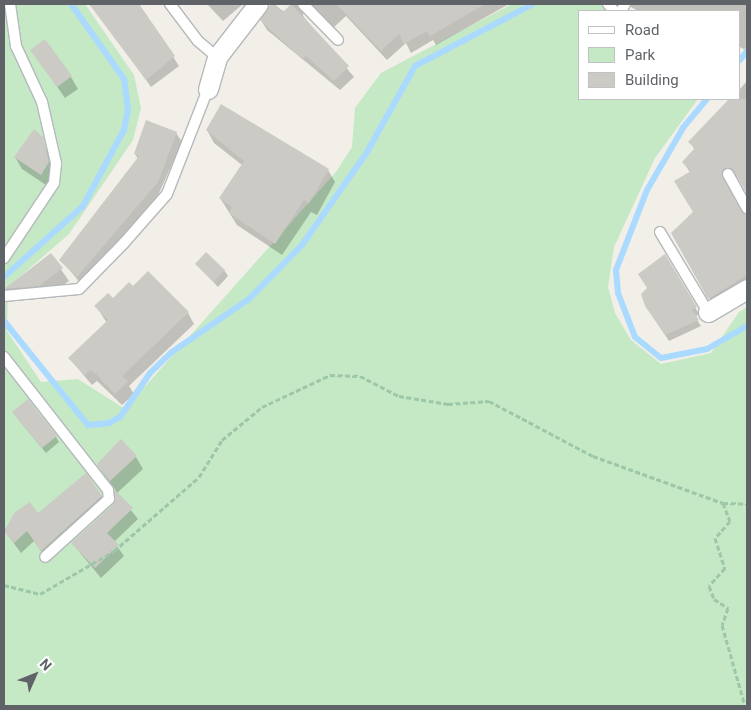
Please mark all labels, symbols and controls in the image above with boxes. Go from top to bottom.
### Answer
legend [578,10,741,100]
text: Road [625,21,659,39]
text: Park [625,46,655,64]
text: Building [625,71,679,89]
north arrow [10,650,60,700]
text: N [37,655,55,674]

